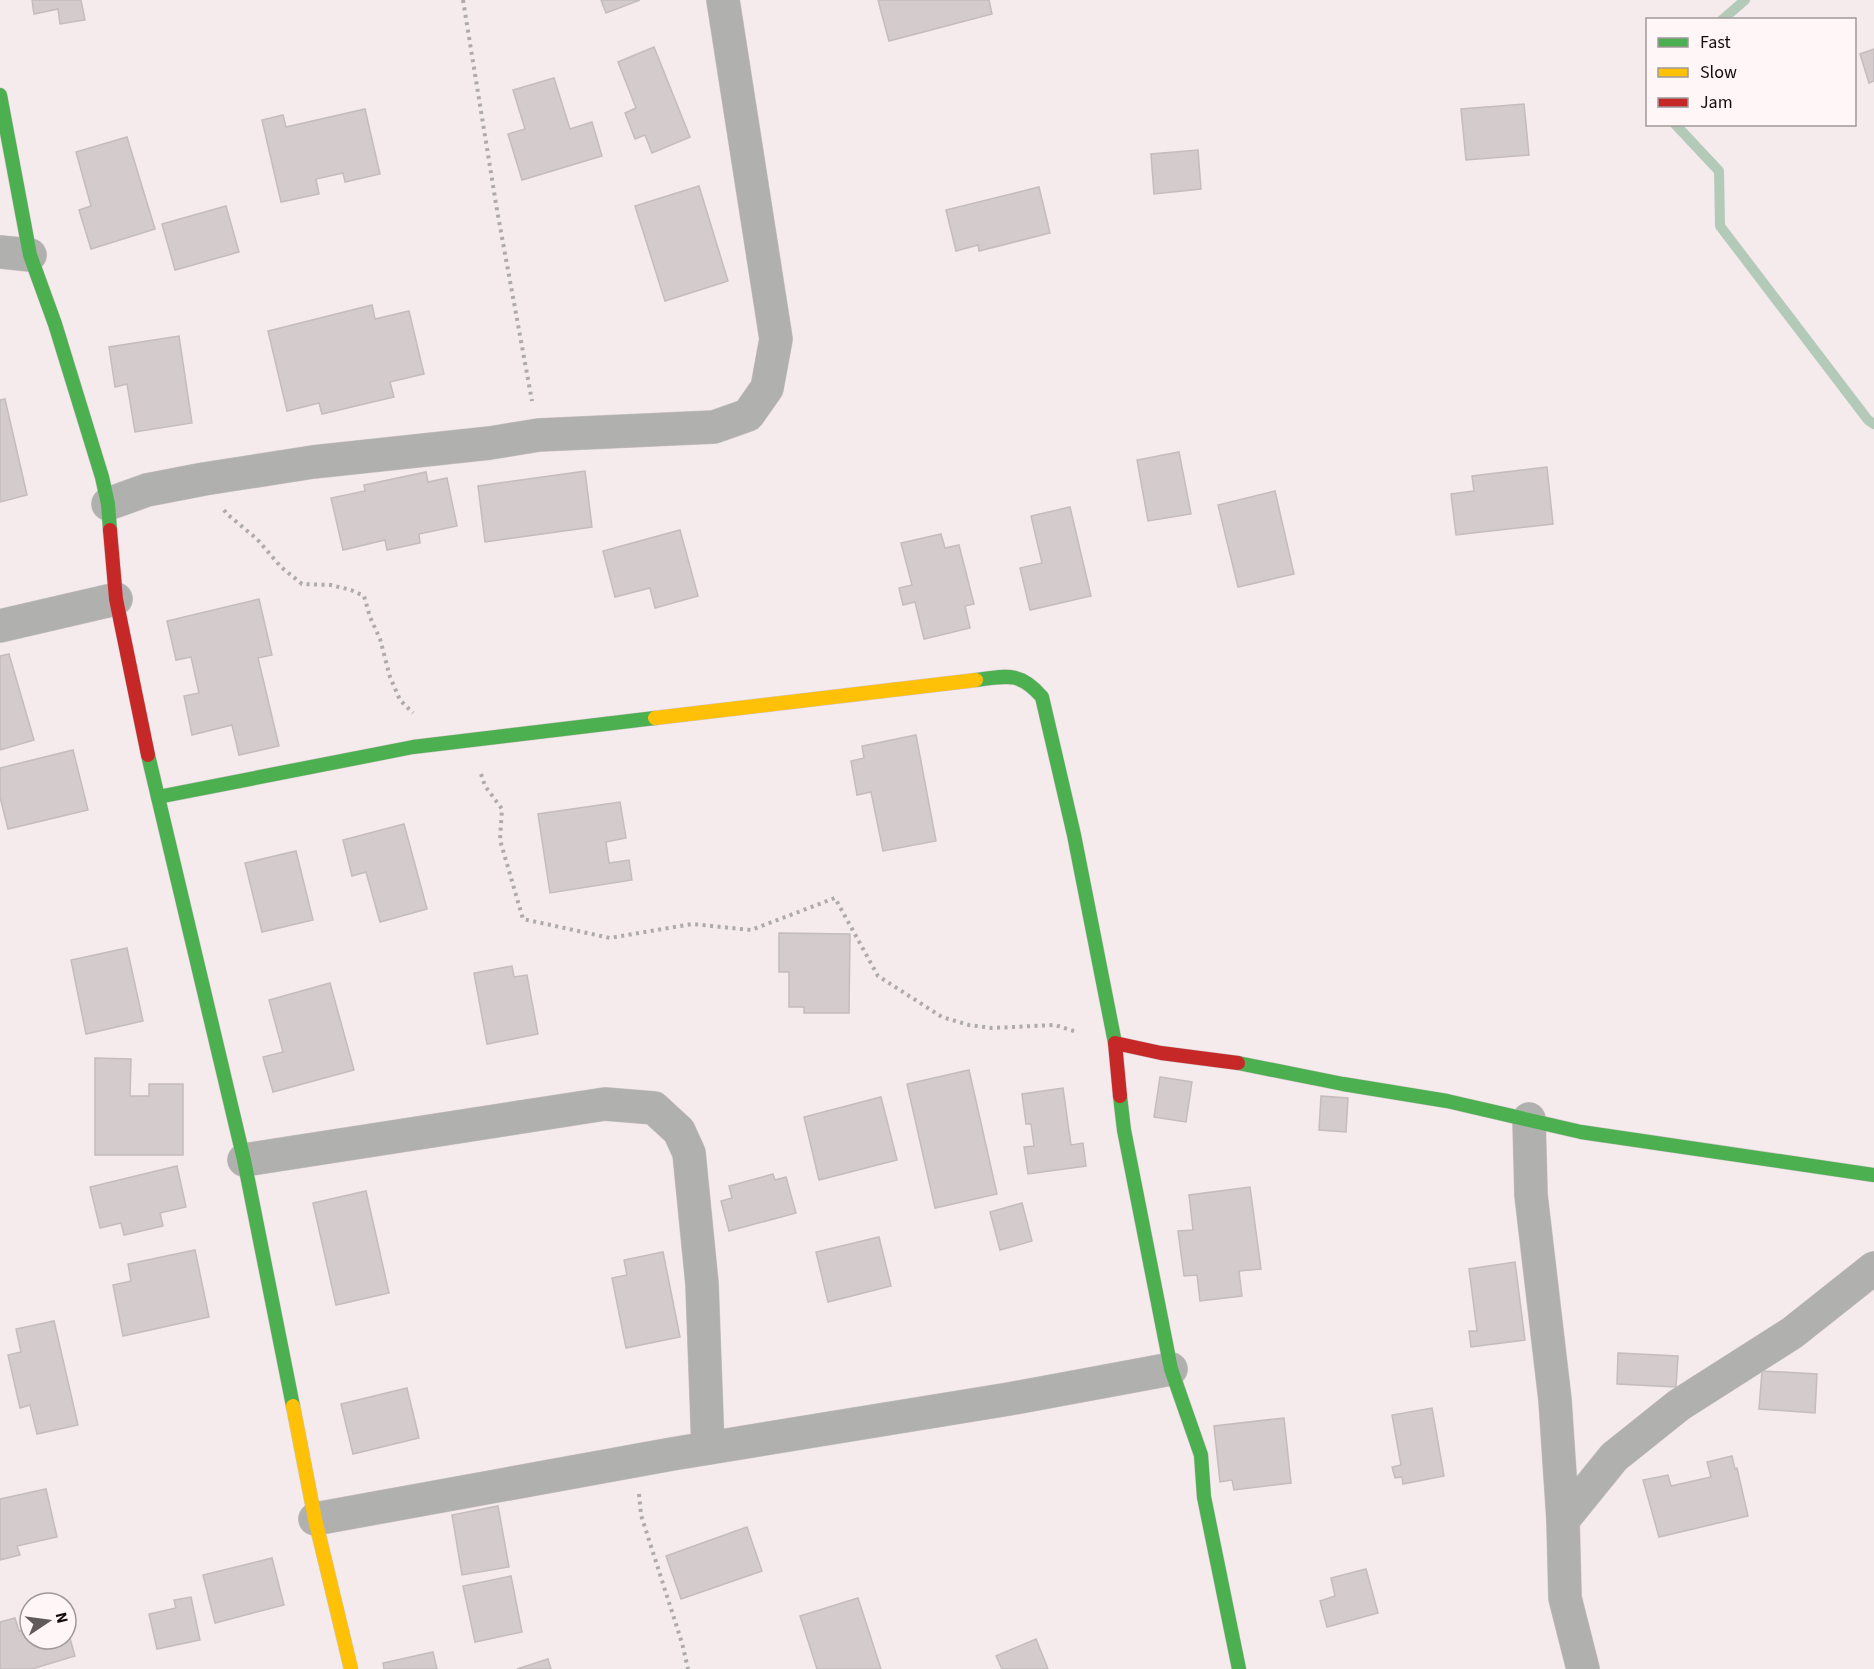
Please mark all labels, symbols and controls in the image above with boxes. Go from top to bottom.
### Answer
legend [1646,18,1856,126]
text: Fast [1700,30,1731,55]
text: Slow [1700,60,1737,85]
text: Jam [1700,90,1733,115]
north arrow [18,1591,78,1651]
text: N [50,1610,74,1626]

